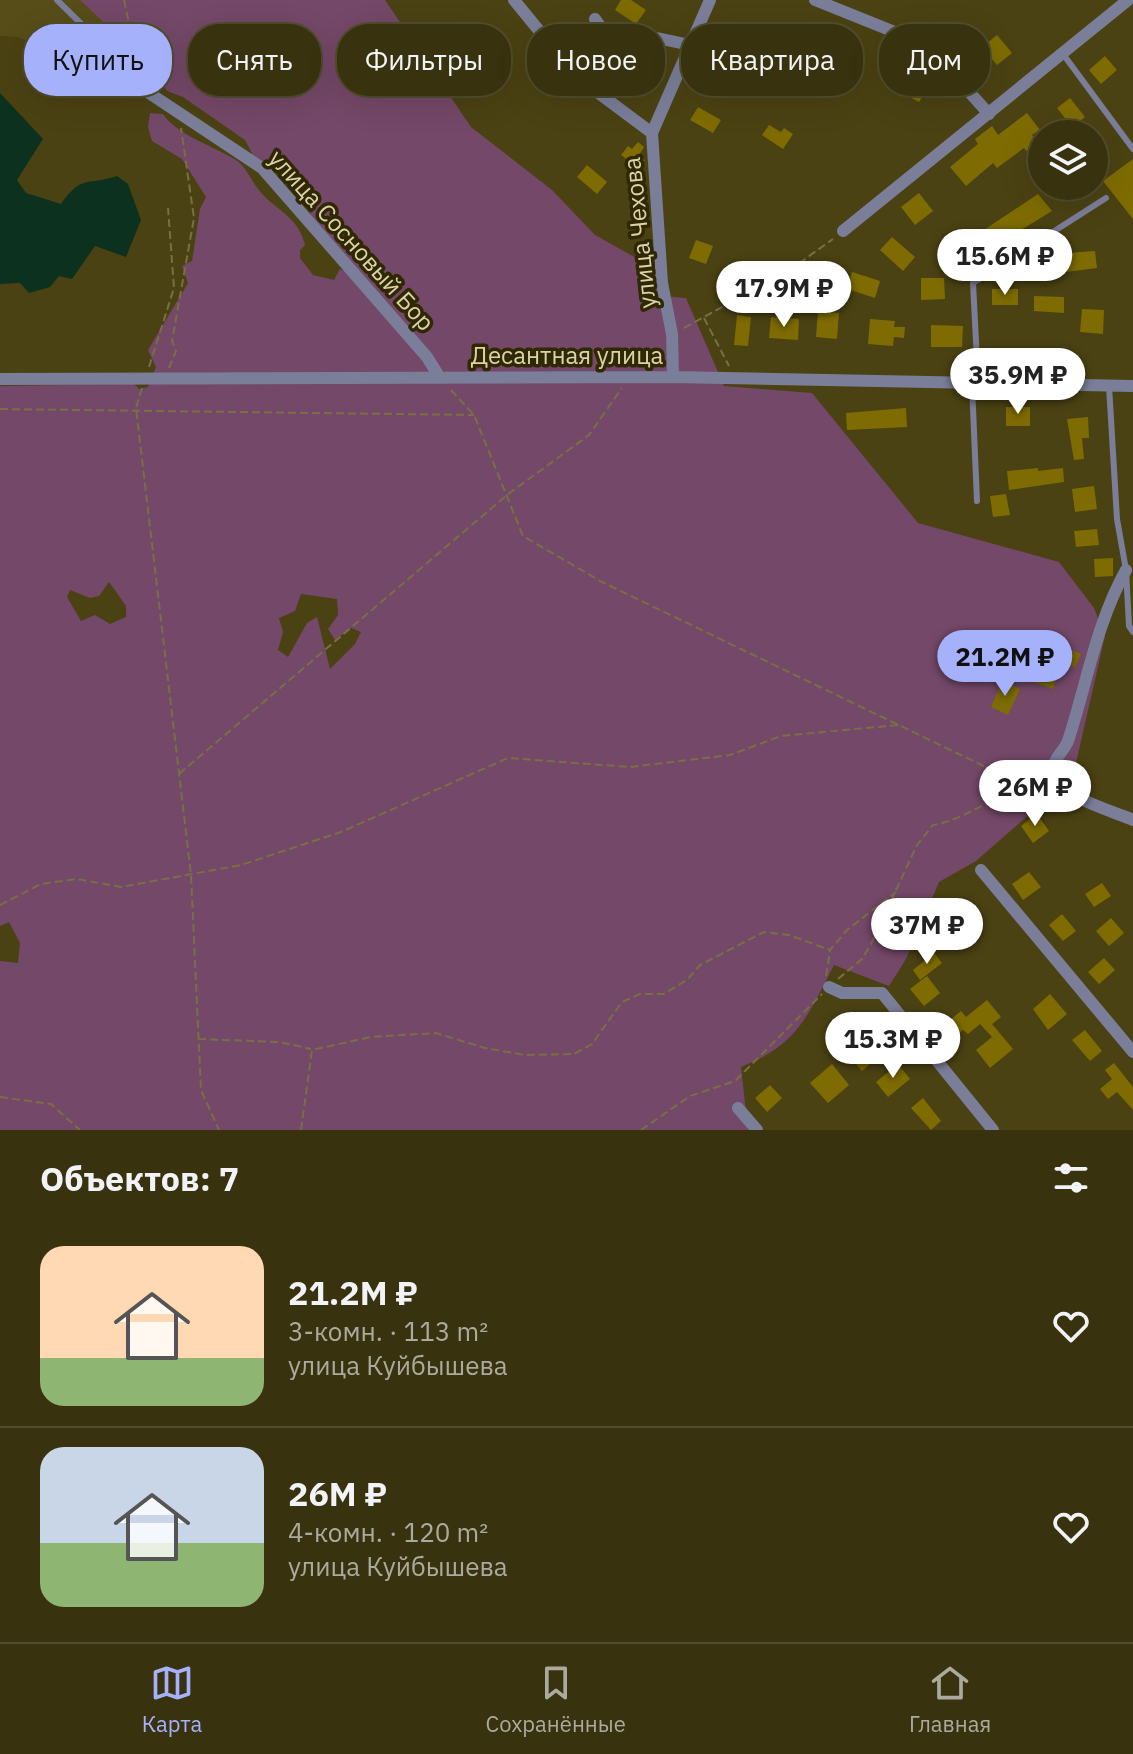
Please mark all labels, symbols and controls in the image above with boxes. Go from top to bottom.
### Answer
chip: Купить [24,24,172,96]
chip: Снять [188,24,321,96]
chip: Фильтры [337,24,511,96]
chip: Новое [527,24,665,96]
chip: Квартира [681,24,863,96]
chip: Дом [879,24,990,96]
map controls [1028,120,1108,200]
button: layers [1028,120,1108,200]
street label: улица Сосновый Бор [262,143,442,337]
street label: улица Чехова [615,156,663,310]
pin: 15.6M ₽ [931,229,1079,297]
text: 15.6M ₽ [955,238,1055,272]
pin: 17.9M ₽ [710,261,858,329]
text: 17.9M ₽ [734,270,834,304]
street label: Десантная улица [471,339,664,371]
pin: 35.9M ₽ [944,348,1092,416]
text: 35.9M ₽ [968,357,1068,391]
pin: 21.2M ₽ [931,630,1079,698]
text: 21.2M ₽ [955,639,1055,673]
pin: 26M ₽ [979,760,1091,828]
text: 26M ₽ [997,769,1073,803]
pin: 37M ₽ [871,898,983,966]
text: 37M ₽ [889,907,965,941]
pin: 15.3M ₽ [819,1012,967,1080]
text: 15.3M ₽ [843,1021,943,1055]
text: Объектов: 7 [40,1156,239,1200]
icon: filters [1049,1156,1093,1200]
text: 21.2M ₽ [288,1270,418,1314]
icon: home [104,1278,200,1374]
icon: heart [1049,1304,1093,1348]
text: 3-комн. · 113 m² [288,1314,488,1348]
text: улица Куйбышева [288,1348,508,1382]
text: 26M ₽ [288,1471,387,1515]
icon: home [104,1479,200,1575]
icon: heart [1049,1505,1093,1549]
text: 4-комн. · 120 m² [288,1515,488,1549]
text: улица Куйбышева [288,1549,508,1583]
tab: Карта [142,1661,202,1738]
tab: Сохранённые [485,1661,626,1738]
tab: Главная [909,1661,991,1738]

